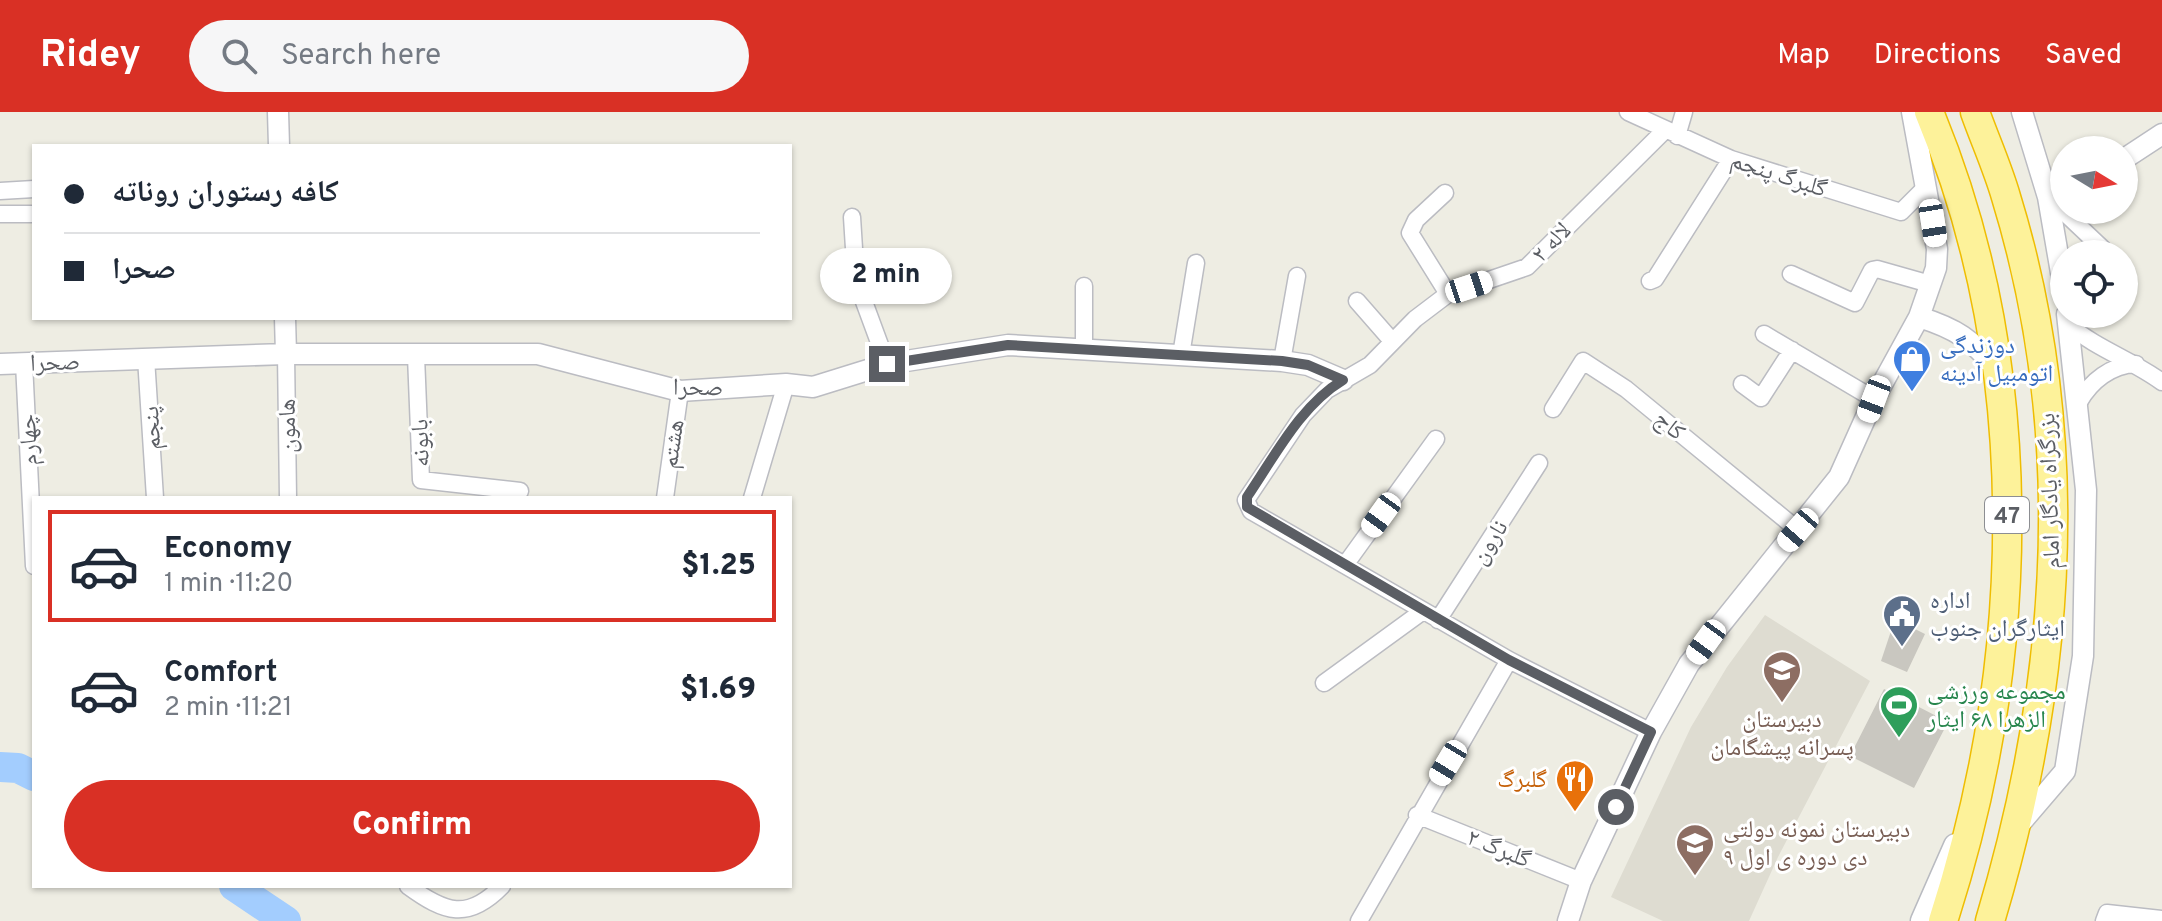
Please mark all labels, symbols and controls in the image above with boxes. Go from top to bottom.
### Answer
search box [189,20,749,92]
text: Ridey [40,32,141,81]
icon: search [217,34,261,78]
text: Search here [281,38,441,75]
text: Map [1777,38,1830,74]
text: Directions [1874,38,2001,74]
text: Saved [2045,38,2122,74]
north arrow [2050,136,2138,224]
map controls [2050,136,2138,328]
street label: گلبرگ پنجم [1726,146,1830,206]
text: کافه رستوران روناته [112,175,339,212]
car [1917,197,1949,249]
street label: لاله ۲ [1526,217,1579,270]
button: locate [2050,240,2138,328]
callout: 2 min [821,248,953,304]
text: صحرا [112,252,176,289]
text: 2 min [852,259,920,292]
car [1442,268,1496,306]
place label: دوزندگی اتومبیل آدینه [1940,332,2053,390]
shop icon: دوزندگی اتومبیل آدینه [1891,338,1933,393]
route end [869,346,905,382]
street label: صحرا [29,348,81,380]
car [1854,372,1894,426]
street label: صحرا [673,374,723,404]
street label: هامون [274,398,304,453]
street label: پنجم [137,405,169,451]
street label: کاج [1647,405,1690,448]
street label: بزرگراه یادگار امام [2033,412,2069,569]
street label: چهارم [14,413,46,466]
street label: بابونه [406,418,438,467]
street label: هشتم [656,418,692,471]
car [1357,489,1405,541]
road number: 47 [1985,497,2029,533]
car [1773,504,1823,556]
street label: نارون [1465,515,1516,571]
icon: car [68,530,140,602]
text: Economy [164,531,292,568]
text: $1.25 [681,548,756,585]
text: 1 min · 11:20 [164,568,293,601]
place label: اداره ایثارگران جنوب [1930,587,2065,645]
public building icon: اداره ایثارگران جنوب [1881,593,1923,648]
car [1682,616,1730,668]
school or university icon: دبیرستان پسرانه پیشگامان [1761,649,1803,704]
icon: car [68,654,140,726]
text: Comfort [164,655,277,692]
text: $1.69 [680,672,756,709]
place label: مجموعه ورزشی الزهرا ۶۸ ایثار [1926,678,2066,736]
sports icon: مجموعه ورزشی الزهرا ۶۸ ایثار [1878,684,1920,739]
text: 2 min · 11:21 [164,692,292,725]
place label: دبیرستان پسرانه پیشگامان [1710,706,1854,764]
car [1425,736,1471,790]
restaurant icon: گلبرگ [1554,758,1596,813]
place label: گلبرگ [1497,766,1547,796]
button: Confirm [64,780,760,872]
route start [1598,789,1634,825]
place label: دبیرستان نمونه دولتی ۹ دی دوره ی اول [1723,816,1910,874]
school or university icon: دبیرستان نمونه دولتی ۹ دی دوره ی اول [1674,822,1716,877]
street label: گلبرگ ۲ [1462,824,1535,876]

